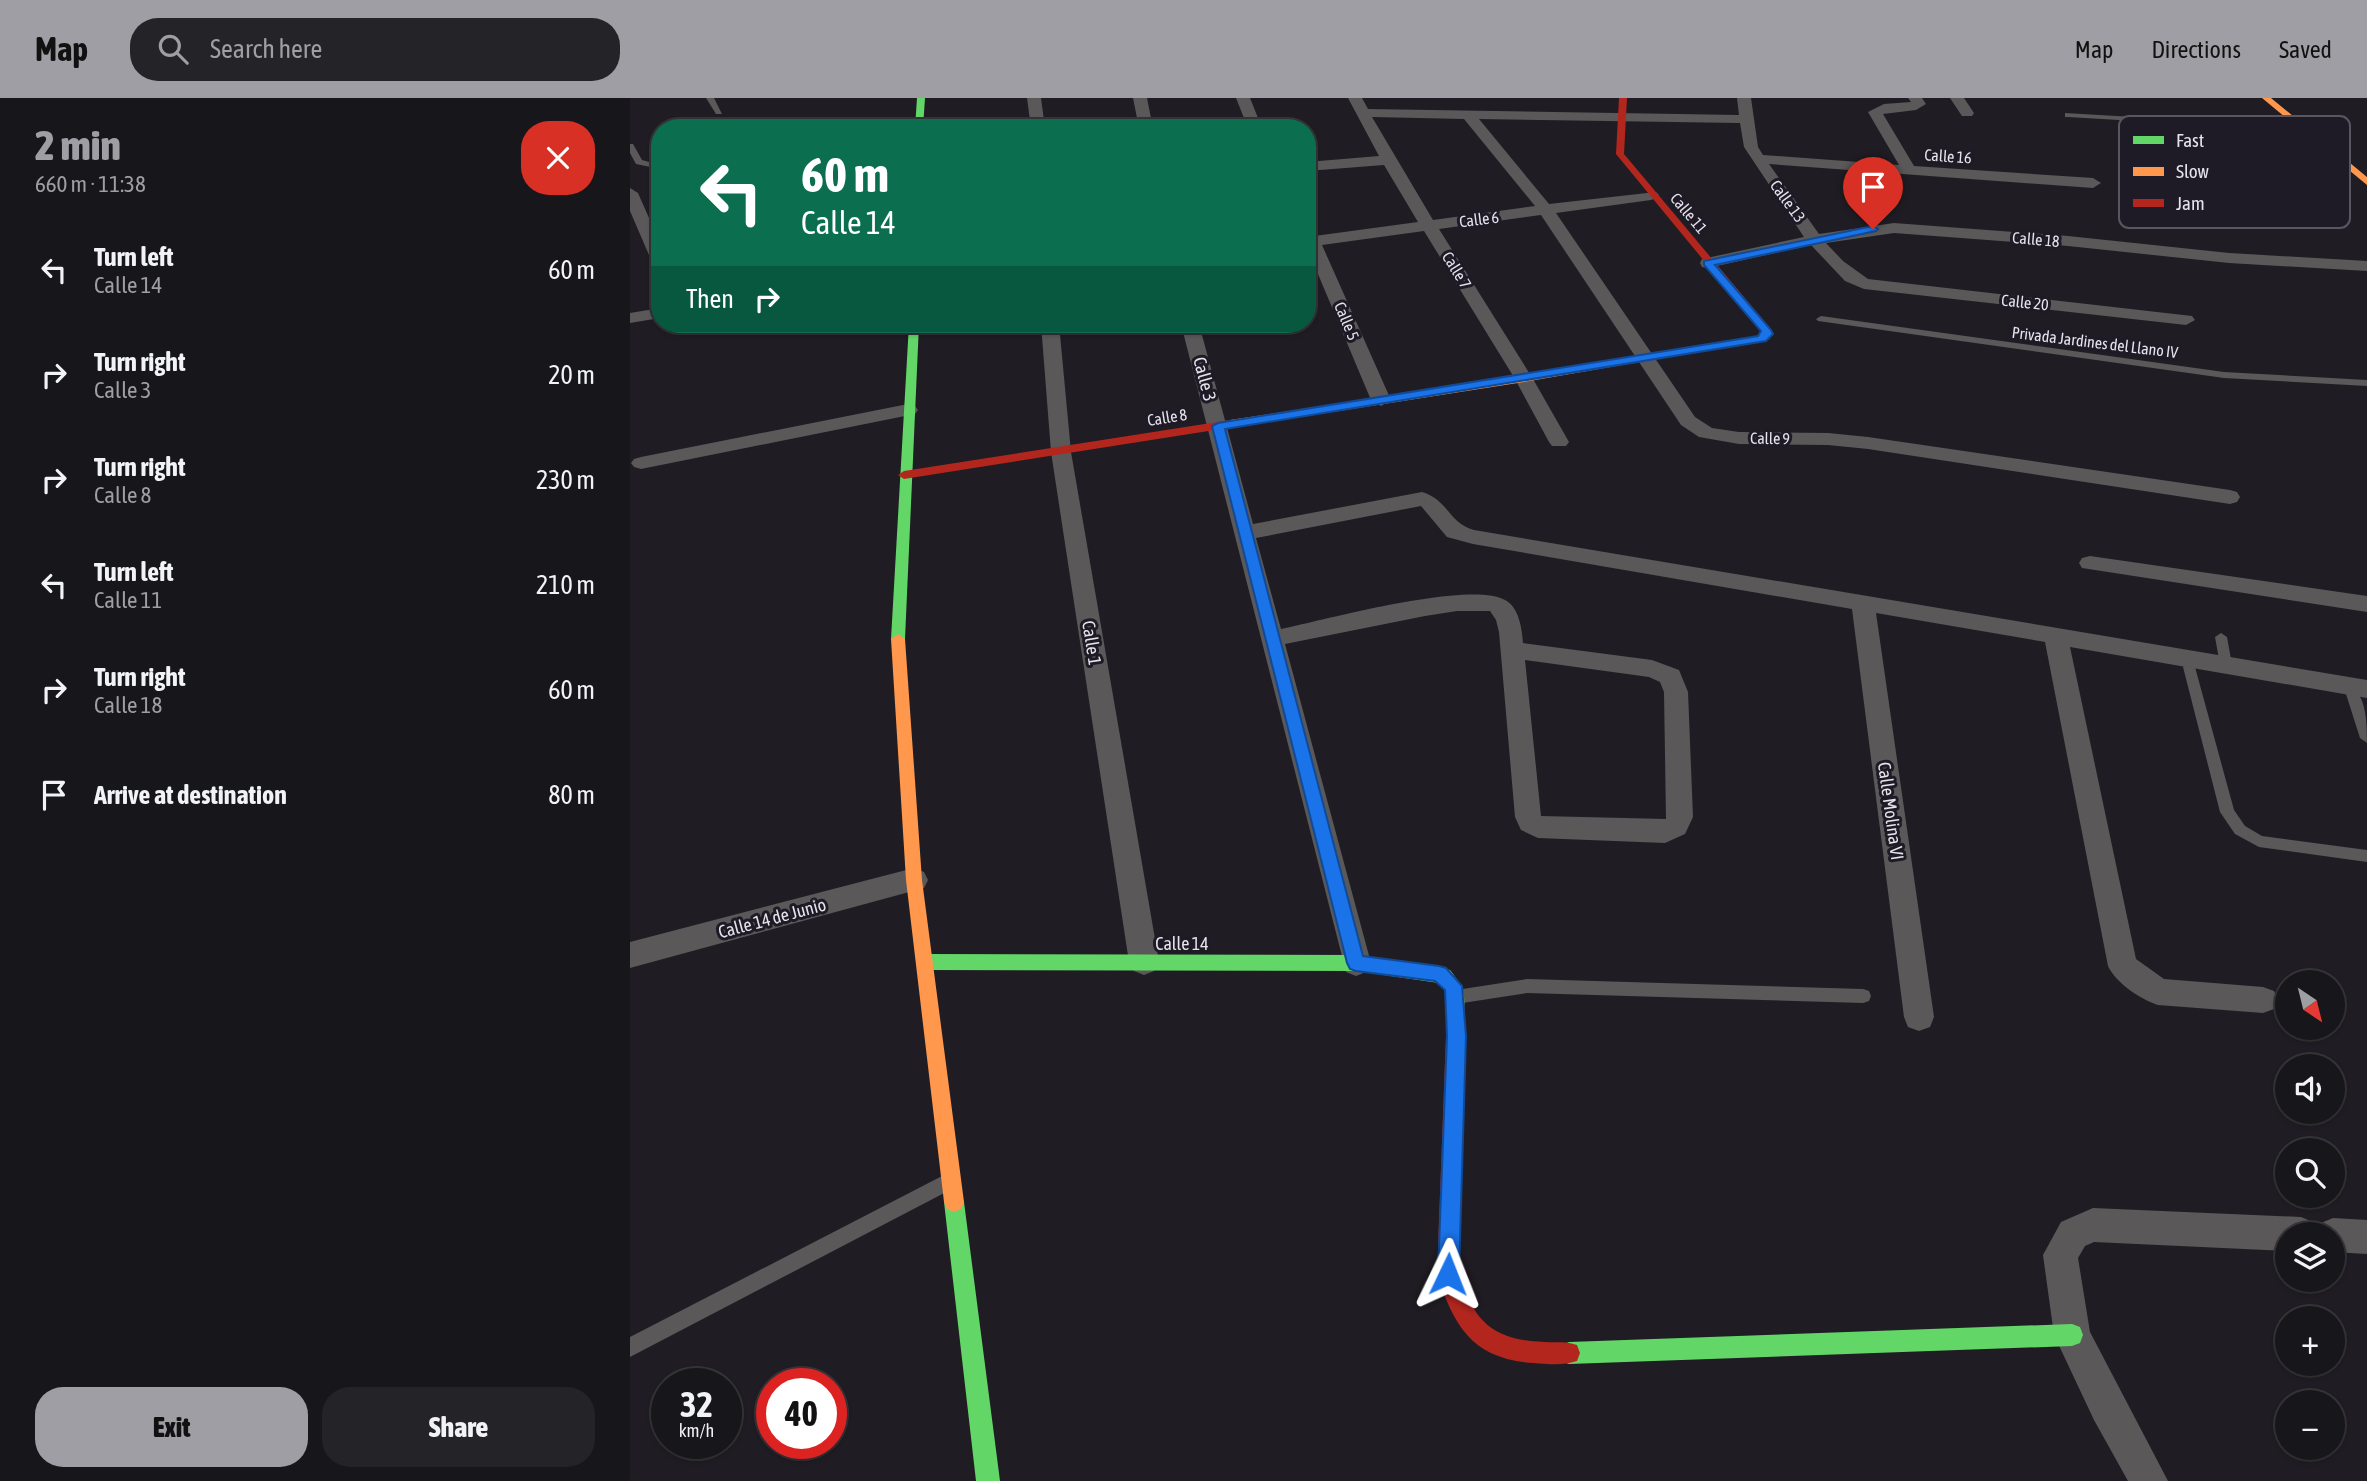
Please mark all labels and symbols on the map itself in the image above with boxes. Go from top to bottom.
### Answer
legend [2119,116,2350,228]
text: Fast [2176,129,2204,151]
street label: Calle 16 [1924,145,1972,167]
pin [1843,157,1903,229]
text: Slow [2176,160,2210,182]
street label: Calle 13 [1767,177,1809,225]
street label: Calle 11 [1667,189,1711,237]
text: Jam [2176,192,2205,214]
street label: Calle 6 [1458,208,1500,230]
street label: Calle 18 [2012,228,2060,250]
street label: Calle 7 [1439,248,1475,292]
street label: Calle 20 [2000,291,2050,313]
street label: Calle 5 [1331,299,1363,343]
street label: Privada Jardines del Llano IV [2011,323,2179,361]
street label: Calle 3 [1189,355,1221,403]
street label: Calle 8 [1146,405,1188,429]
street label: Calle 9 [1750,429,1790,447]
street label: Calle 1 [1078,619,1106,667]
street label: Calle Molina VI [1874,761,1908,861]
street label: Calle 14 de Junio [716,894,828,942]
street label: Calle 14 [1155,933,1209,954]
north arrow [2275,970,2345,1040]
position arrow [1411,1237,1485,1311]
speed limit sign: 40 [756,1368,847,1459]

